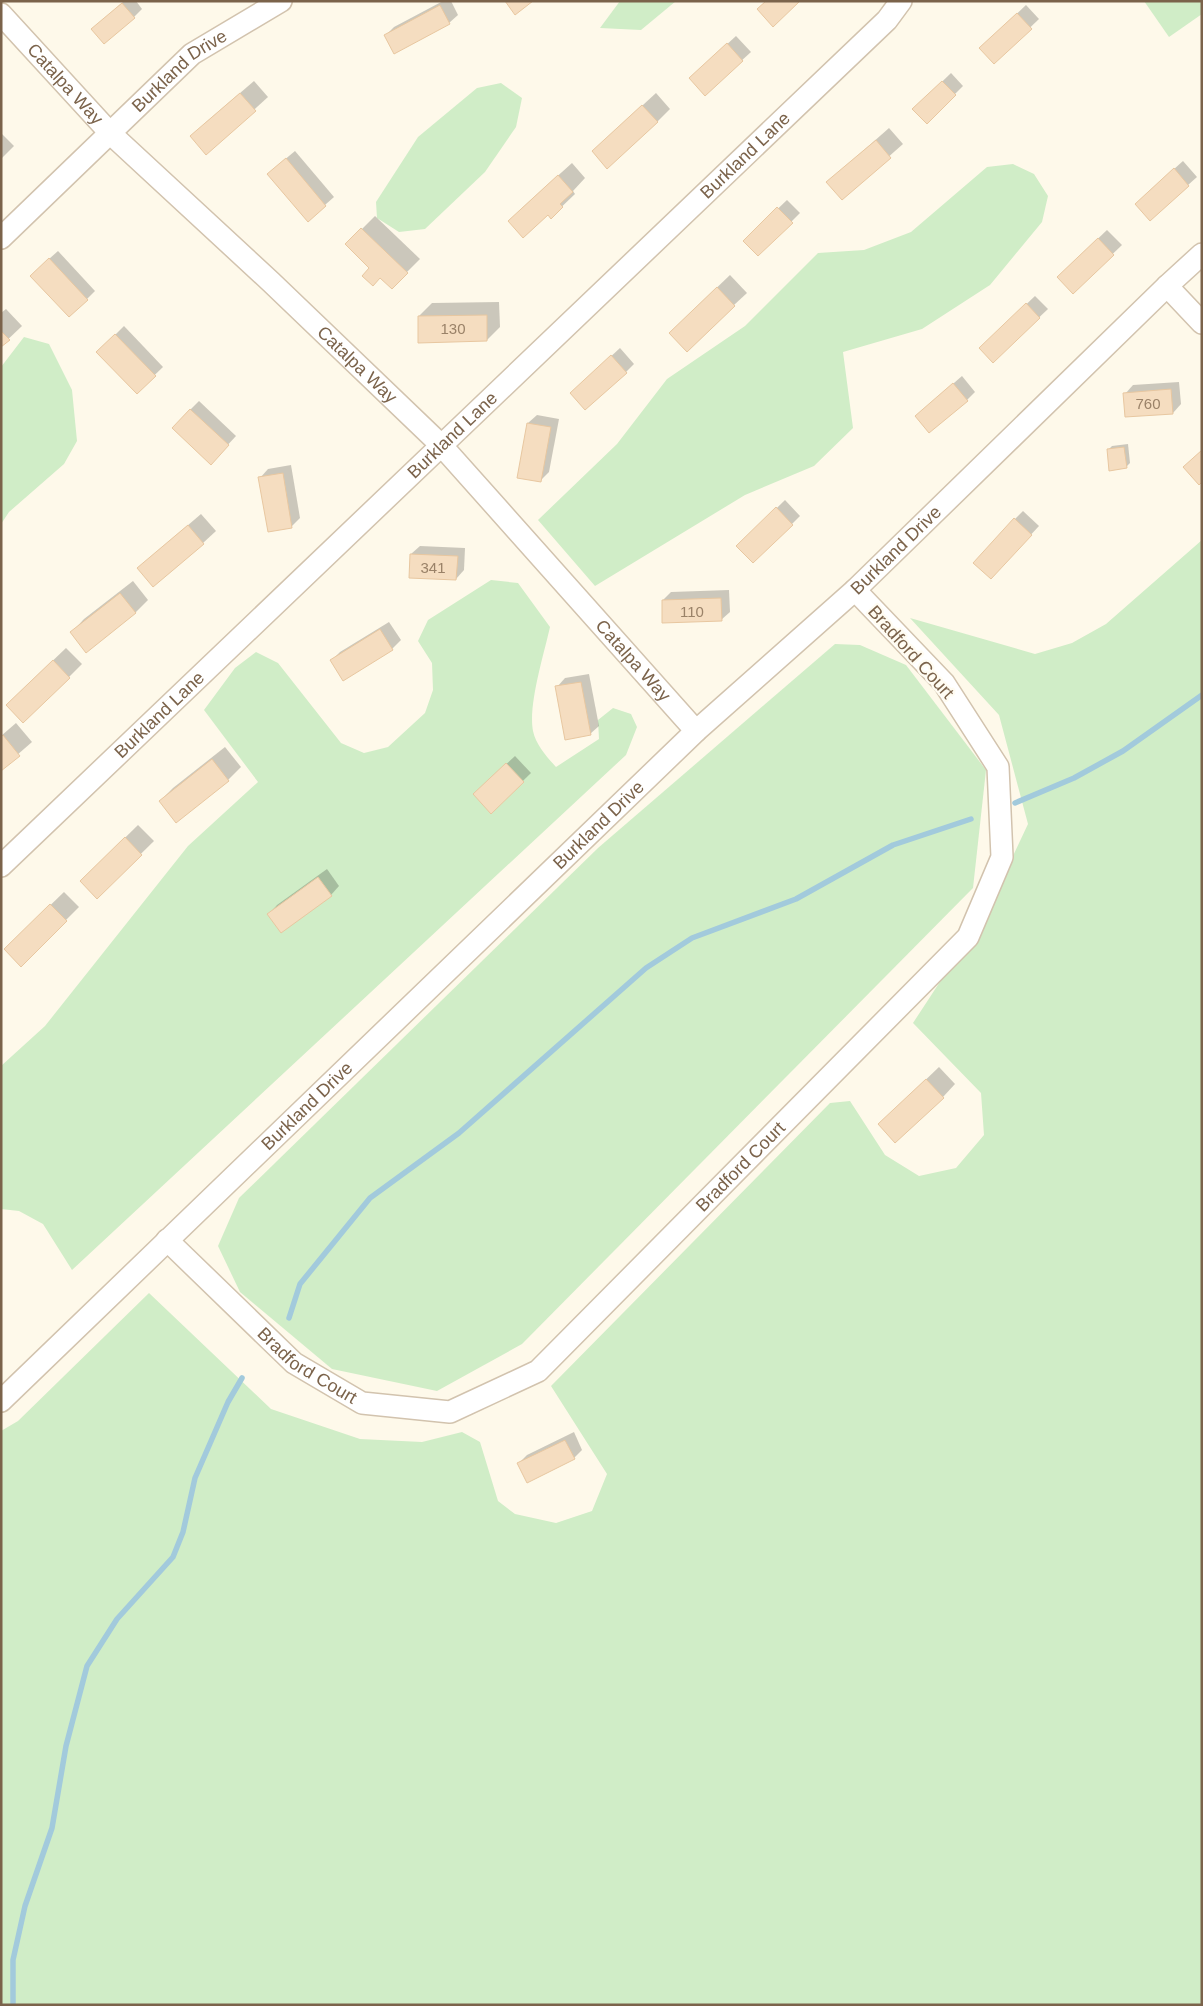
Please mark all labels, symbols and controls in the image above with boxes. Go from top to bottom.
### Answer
street label: Burkland Drive [128,26,230,116]
street label: Catalpa Way [23,40,107,129]
street label: Burkland Lane [696,108,794,203]
house number: 130 [440,320,466,337]
street label: Catalpa Way [313,322,401,407]
street label: Burkland Lane [403,388,501,482]
house number: 760 [1135,395,1161,412]
street label: Burkland Drive [847,502,945,599]
house number: 341 [420,559,446,576]
street label: Bradford Court [864,601,958,703]
house number: 110 [680,603,704,620]
street label: Catalpa Way [592,616,675,705]
street label: Burkland Lane [110,667,208,762]
street label: Burkland Drive [549,777,648,873]
street label: Burkland Drive [258,1058,356,1154]
street label: Bradford Court [692,1118,789,1216]
street label: Bradford Court [253,1323,361,1408]

